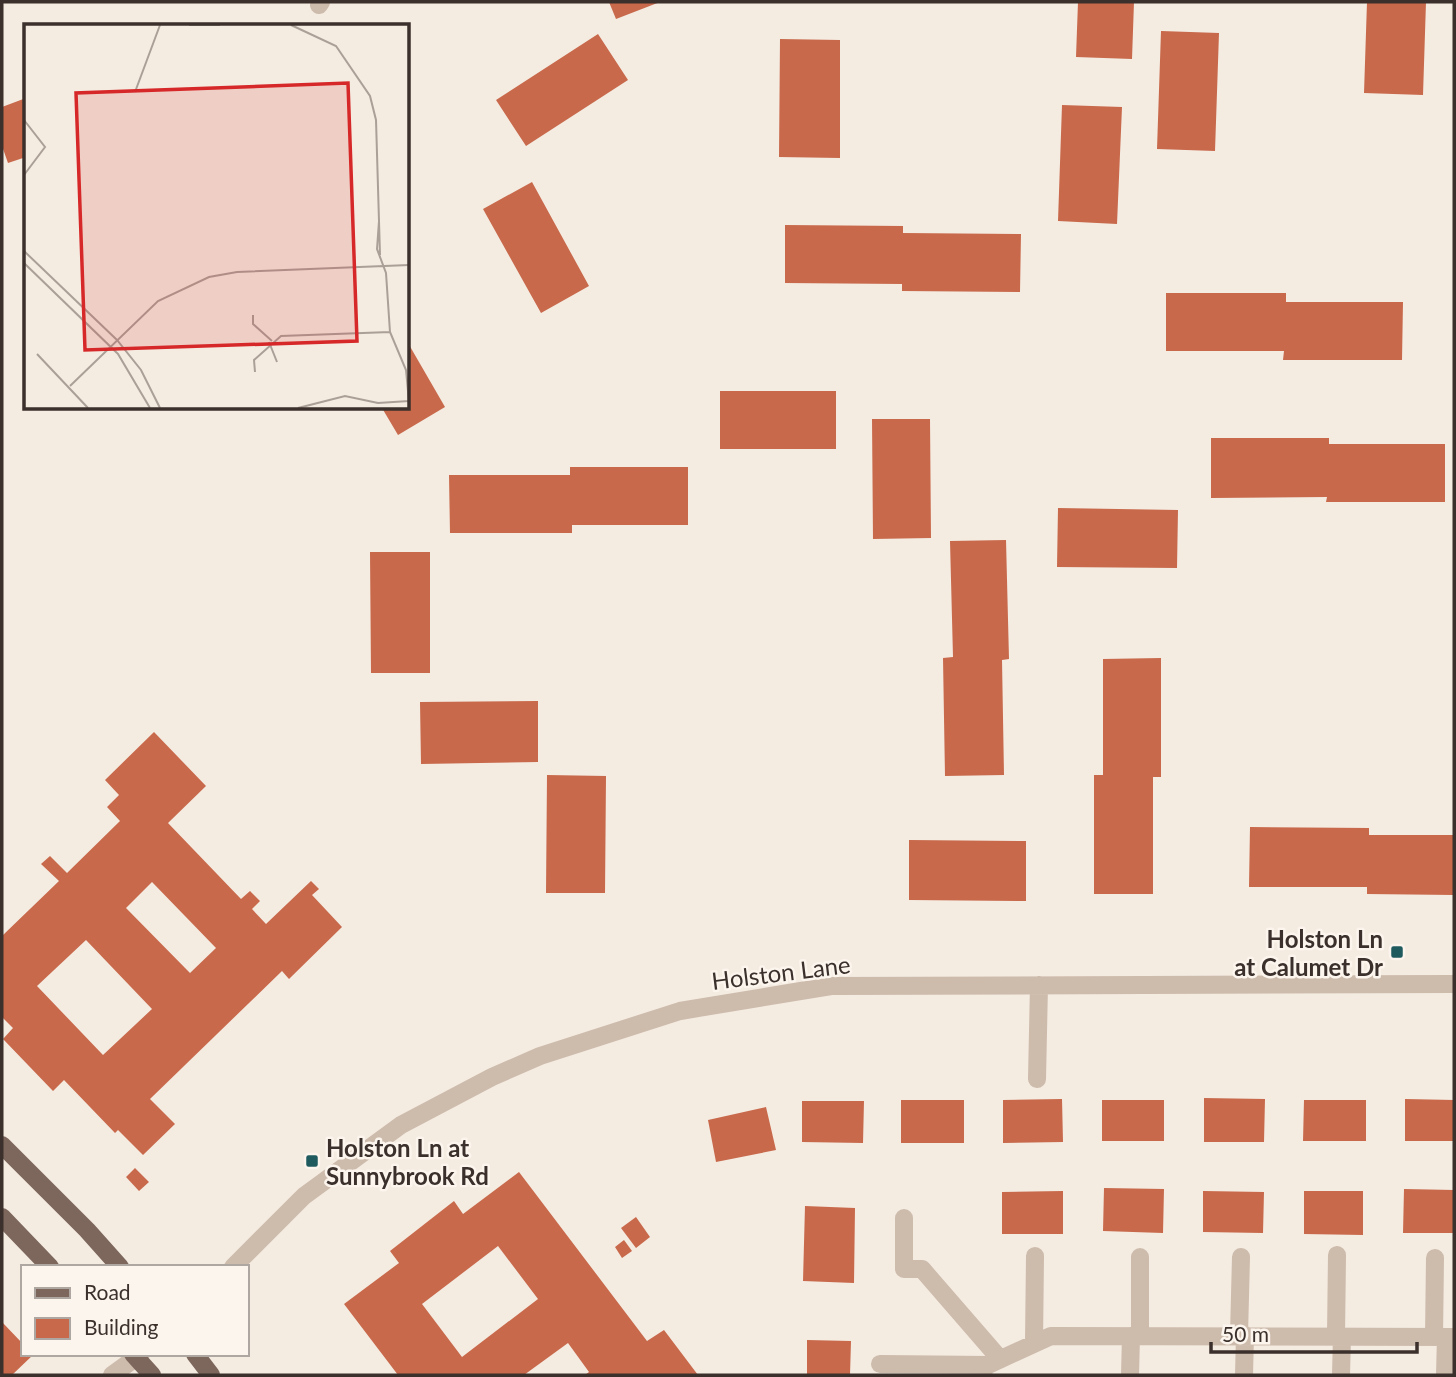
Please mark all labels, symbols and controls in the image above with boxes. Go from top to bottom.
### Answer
inset map [24,24,410,410]
place label: Holston Ln at Calumet Dr [1234,924,1383,981]
marker: Holston Ln at Calumet Dr [1389,944,1405,960]
street label: Holston Lane [710,949,852,995]
place label: Holston Ln at Sunnybrook Rd [326,1133,489,1190]
marker: Holston Ln at Sunnybrook Rd [304,1153,320,1169]
legend [21,1265,248,1356]
text: Road [84,1279,131,1304]
scale bar [1211,1310,1418,1354]
text: Building [84,1314,159,1339]
text: 50 m [1222,1321,1269,1346]

